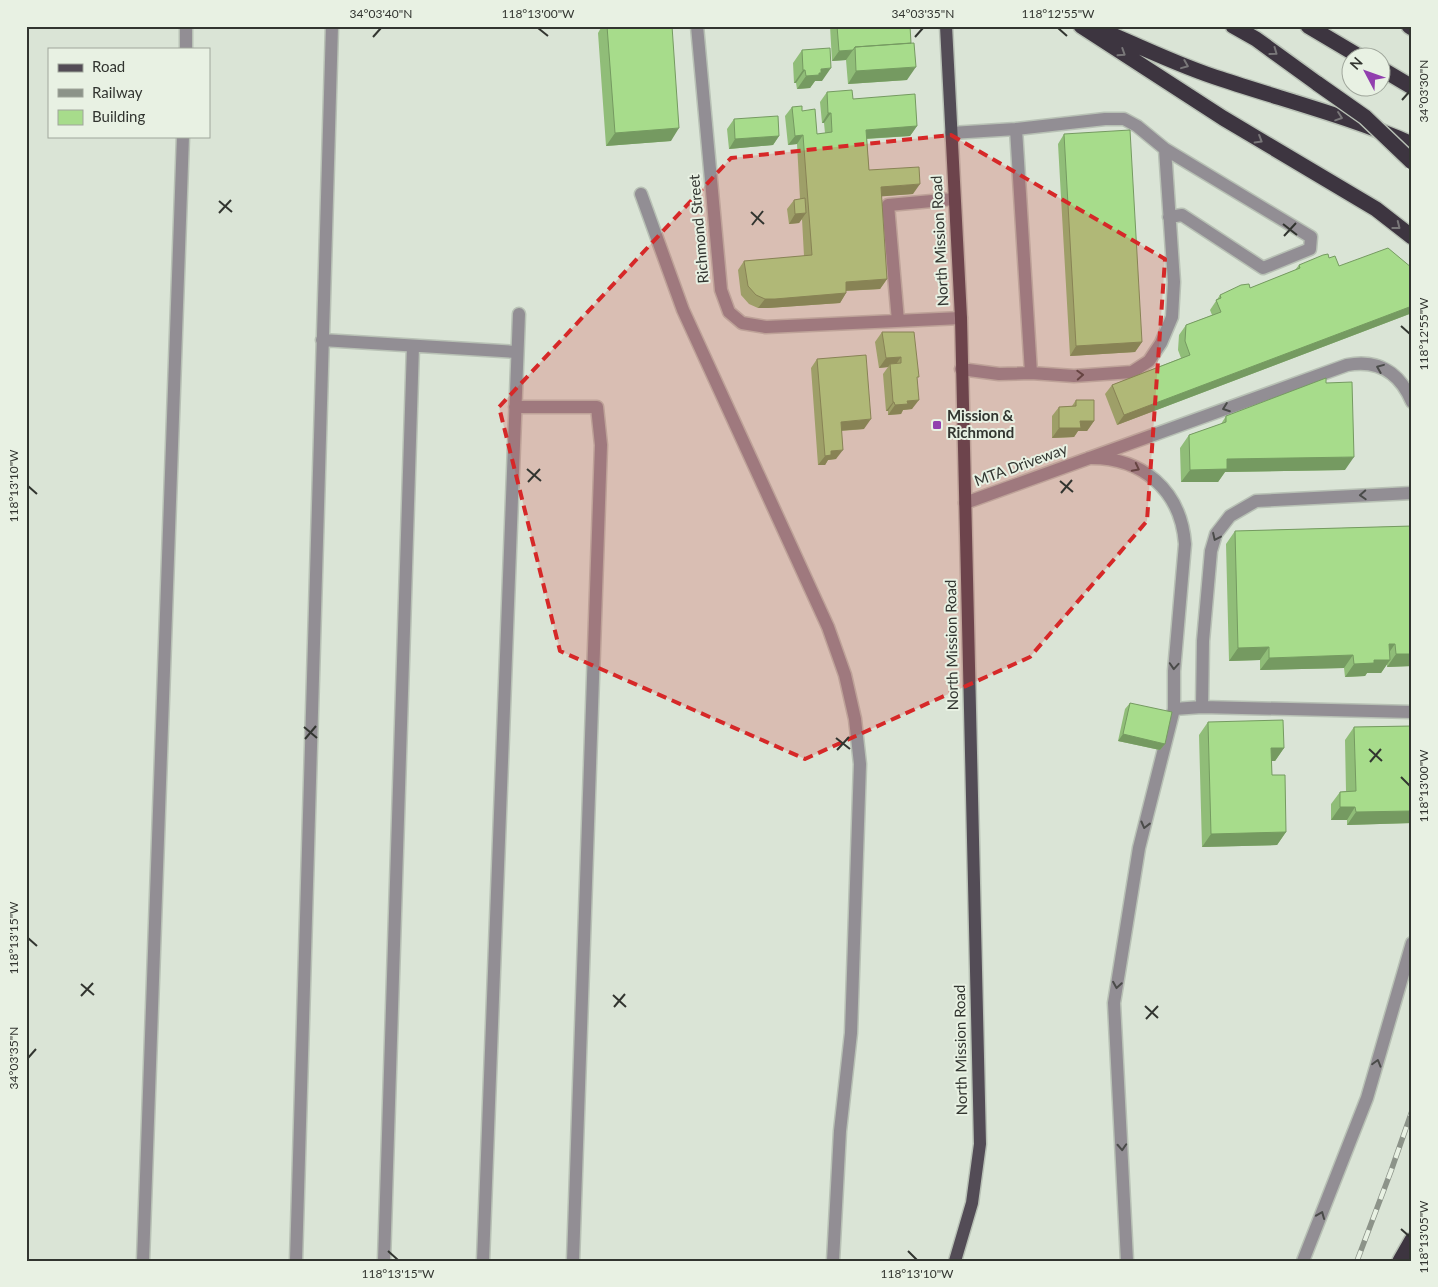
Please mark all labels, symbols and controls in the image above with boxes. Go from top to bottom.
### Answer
text: 34°03'40"N [350,6,412,21]
text: 118°13'00"W [501,6,575,21]
text: 34°03'35"N [892,6,954,21]
text: 118°12'55"W [1021,6,1095,21]
one-way arrow [1268,46,1278,55]
one-way arrow [1117,47,1126,56]
legend [48,48,210,138]
north arrow [1340,48,1390,98]
text: N [1346,53,1366,73]
text: Road [92,57,125,75]
one-way arrow [1180,59,1189,69]
text: 34°03'30"N [1416,60,1431,122]
text: Railway [92,83,143,101]
text: Building [92,107,145,125]
one-way arrow [1334,112,1343,122]
one-way arrow [1254,133,1263,143]
street label: Richmond Street [684,173,712,284]
street label: North Mission Road [927,175,951,307]
one-way arrow [1391,220,1400,228]
text: 118°12'55"W [1416,297,1431,371]
one-way arrow [1376,363,1385,374]
one-way arrow [1076,370,1084,380]
one-way arrow [1222,403,1231,413]
place label: Mission & Richmond [947,406,1014,441]
marker: Mission & Richmond [931,419,943,431]
street label: MTA Driveway [972,439,1070,489]
text: 118°13'10"W [6,449,21,523]
one-way arrow [1131,462,1140,472]
one-way arrow [1359,490,1367,501]
one-way arrow [1212,532,1223,541]
street label: North Mission Road [941,579,961,711]
one-way arrow [1169,662,1180,670]
text: 118°13'00"W [1416,749,1431,823]
one-way arrow [1140,820,1151,829]
text: 118°13'15"W [6,901,21,975]
one-way arrow [1113,980,1123,989]
street label: North Mission Road [950,984,970,1116]
text: 34°03'35"N [6,1027,21,1089]
one-way arrow [1372,1060,1382,1068]
one-way arrow [1116,1143,1127,1151]
text: 118°13'05"W [1416,1200,1431,1274]
one-way arrow [1315,1212,1325,1220]
text: 118°13'15"W [361,1266,435,1281]
text: 118°13'10"W [880,1266,954,1281]

